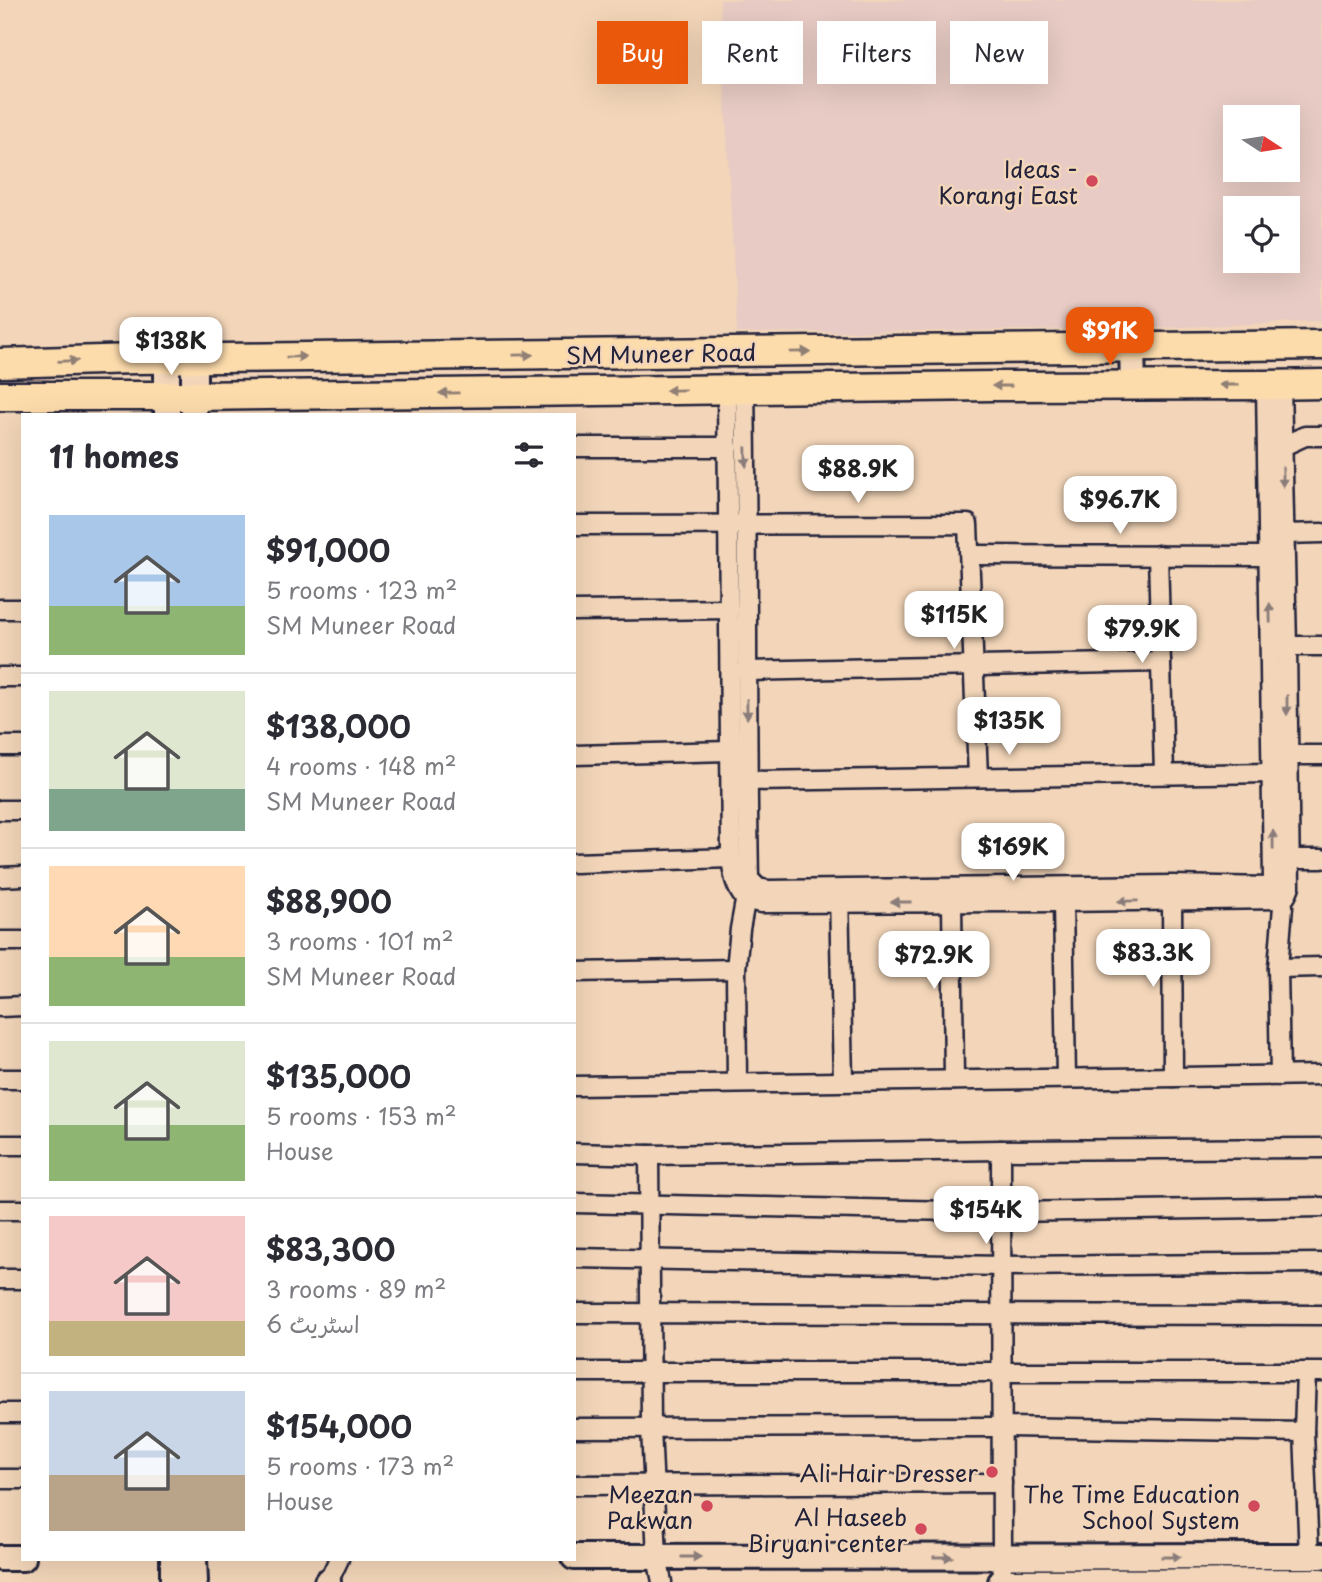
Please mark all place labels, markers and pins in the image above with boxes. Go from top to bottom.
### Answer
place label: Ideas - Korangi East [938,151,1078,212]
marker: Ideas - Korangi East [1084,173,1100,189]
pin: $91K [1069,308,1151,367]
pin: $138K [122,318,220,377]
pin: $88.9K [801,446,915,505]
pin: $96.7K [1063,476,1177,536]
pin: $115K [905,592,1003,651]
pin: $79.9K [1085,606,1199,665]
pin: $135K [960,698,1058,757]
pin: $169K [964,824,1062,883]
pin: $83.3K [1096,930,1210,989]
pin: $72.9K [877,932,991,991]
pin: $154K [937,1186,1035,1246]
place label: Ali Hair Dresser [800,1455,978,1490]
marker: Ali Hair Dresser [984,1464,1000,1480]
place label: Meezan Pakwan [607,1476,693,1537]
place label: The Time Education School System [1023,1476,1240,1537]
marker: Meezan Pakwan [699,1498,715,1514]
marker: The Time Education School System [1246,1498,1262,1514]
place label: Al Haseeb Biryani center [747,1499,907,1560]
marker: Al Haseeb Biryani center [913,1521,929,1537]

